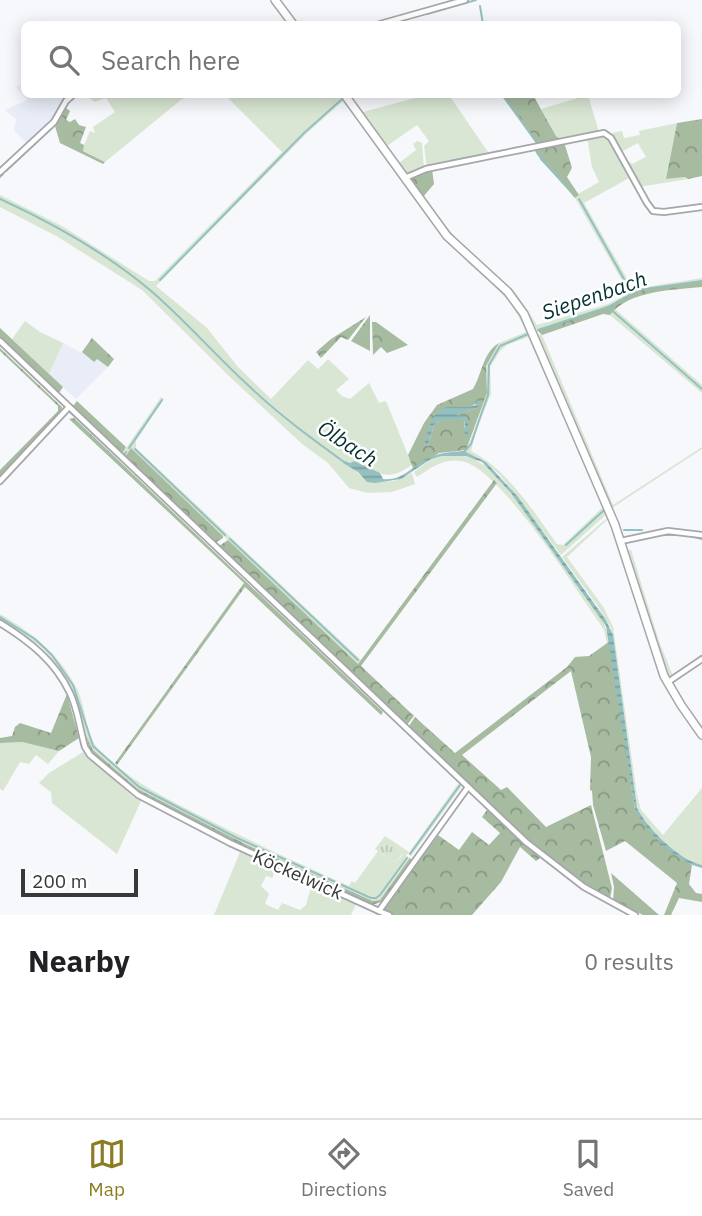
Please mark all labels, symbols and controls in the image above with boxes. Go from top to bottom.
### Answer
search box [21,21,681,98]
icon: search [45,41,83,79]
text: Search here [101,43,240,77]
water label: Siepenbach [538,264,650,326]
water label: Ölbach [313,413,383,473]
street label: Köckelwick [249,844,347,904]
scale bar [21,866,138,898]
text: 200 m [32,869,87,893]
text: Nearby [28,941,130,980]
text: 0 results [584,946,674,976]
tab: Map [88,1135,126,1201]
tab: Directions [301,1135,387,1201]
tab: Saved [563,1135,614,1201]

